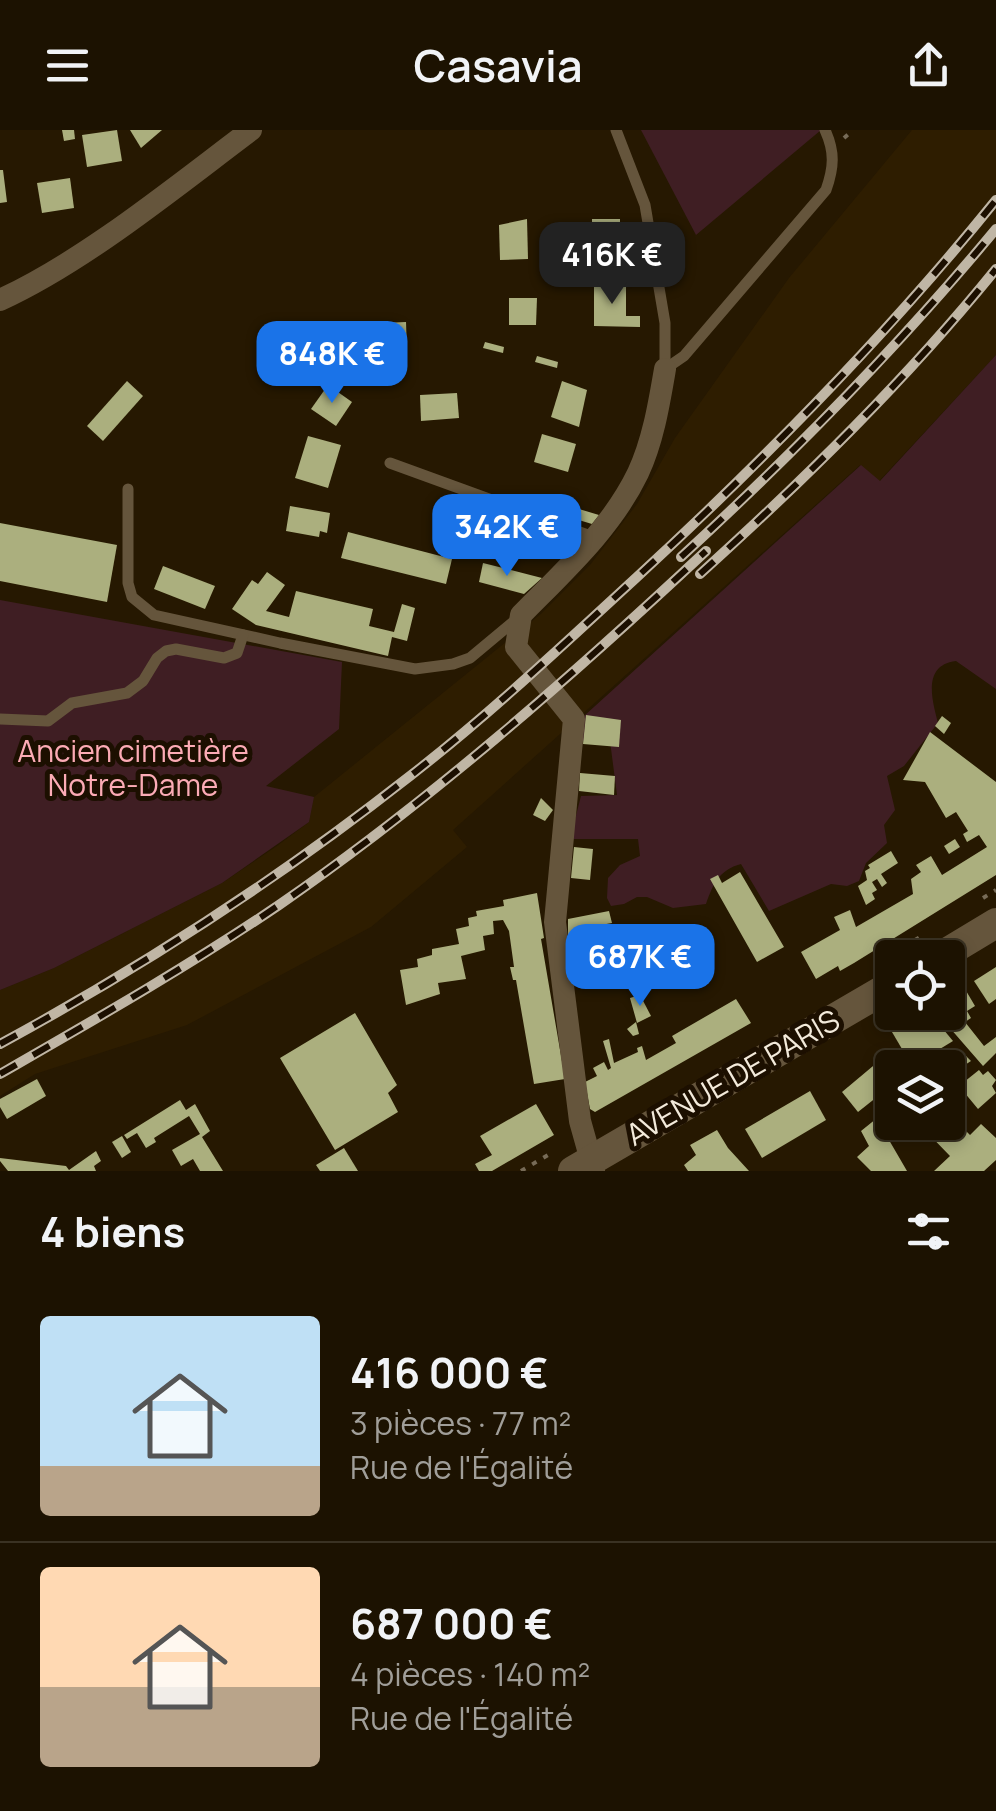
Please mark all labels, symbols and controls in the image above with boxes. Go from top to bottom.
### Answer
text: Casavia [413,34,583,96]
icon: menu [40,38,95,93]
icon: share [901,38,956,93]
pin: 416K € [531,222,693,307]
text: 416K € [561,232,663,276]
pin: 848K € [251,321,413,406]
text: 848K € [279,331,385,375]
pin: 342K € [426,494,588,579]
text: 342K € [454,504,560,548]
park label: Ancien cimetière Notre-Dame [17,730,249,805]
pin: 687K € [559,924,721,1009]
text: 687K € [588,934,692,978]
map controls [875,940,965,1140]
button: locate [875,940,965,1030]
street label: AVENUE DE PARIS [618,999,846,1154]
button: layers [875,1050,965,1140]
text: 4 biens [40,1202,185,1260]
icon: filters [901,1204,956,1259]
text: 416 000 € [350,1343,548,1401]
icon: home [120,1356,240,1476]
text: 3 pièces · 77 m² [350,1401,571,1445]
text: Rue de l'Égalité [350,1445,573,1489]
text: 687 000 € [350,1594,553,1652]
icon: home [120,1607,240,1727]
text: 4 pièces · 140 m² [350,1652,590,1696]
text: Rue de l'Égalité [350,1696,573,1740]

